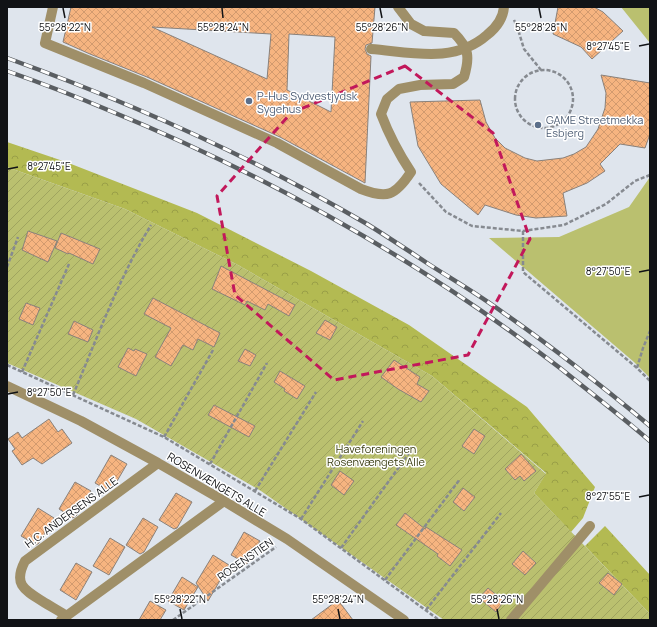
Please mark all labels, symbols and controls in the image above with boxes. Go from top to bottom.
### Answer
text: 55°28'22"N [39,20,91,34]
text: 55°28'24"N [197,20,249,34]
text: 55°28'26"N [356,20,408,34]
text: 55°28'28"N [515,20,567,34]
text: 8°27'45"E [586,39,630,53]
place label: P-Hus Sydvestjydsk Sygehus [257,88,358,116]
marker: P-Hus Sydvestjydsk Sygehus [244,96,254,106]
place label: GAME Streetmekka Esbjerg [546,112,643,140]
marker: GAME Streetmekka Esbjerg [533,120,543,130]
text: 8°27'45"E [27,159,71,173]
text: 8°27'50"E [586,264,631,278]
text: 8°27'50"E [27,385,72,399]
park label: Haveforeningen Rosenvængets Alle [327,441,425,469]
street label: ROSENVÆNGETS ALLE [165,448,269,520]
street label: H.C. ANDERSENS ALLE [21,473,121,551]
text: 8°27'55"E [586,489,630,503]
street label: ROSENSTIEN [214,534,276,584]
text: 55°28'22"N [154,592,206,606]
text: 55°28'24"N [312,592,364,606]
text: 55°28'26"N [471,592,523,606]

